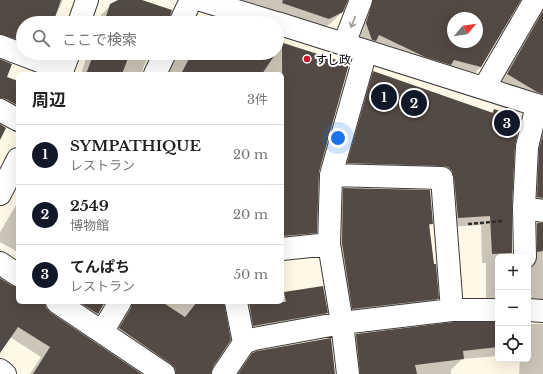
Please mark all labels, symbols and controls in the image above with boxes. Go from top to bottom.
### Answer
north arrow [447,12,483,48]
one-way arrow [348,15,356,27]
search box [16,16,284,60]
icon: search [30,27,52,49]
text: ここで検索 [62,30,137,49]
place label: すし政 [315,52,351,67]
marker: すし政 [302,54,312,64]
pin: 1 [371,82,397,112]
pin: 2 [401,88,427,118]
text: 周辺 [32,90,66,111]
text: 3件 [247,91,268,108]
pin: 3 [494,108,520,138]
your location [328,128,348,148]
text: SYMPATHIQUE [70,136,201,155]
text: 1 [42,146,48,163]
text: 20 m [233,146,268,163]
text: レストラン [70,157,135,174]
text: 2549 [70,196,109,215]
text: 2 [41,206,49,223]
text: 20 m [233,206,268,223]
text: 博物館 [70,217,109,234]
map controls [495,254,531,362]
button: + [495,254,531,290]
text: てんぱち [70,257,130,276]
text: 3 [41,266,49,283]
text: 50 m [234,266,268,283]
text: レストラン [70,278,135,295]
button: − [495,290,531,326]
button: locate [495,326,531,362]

